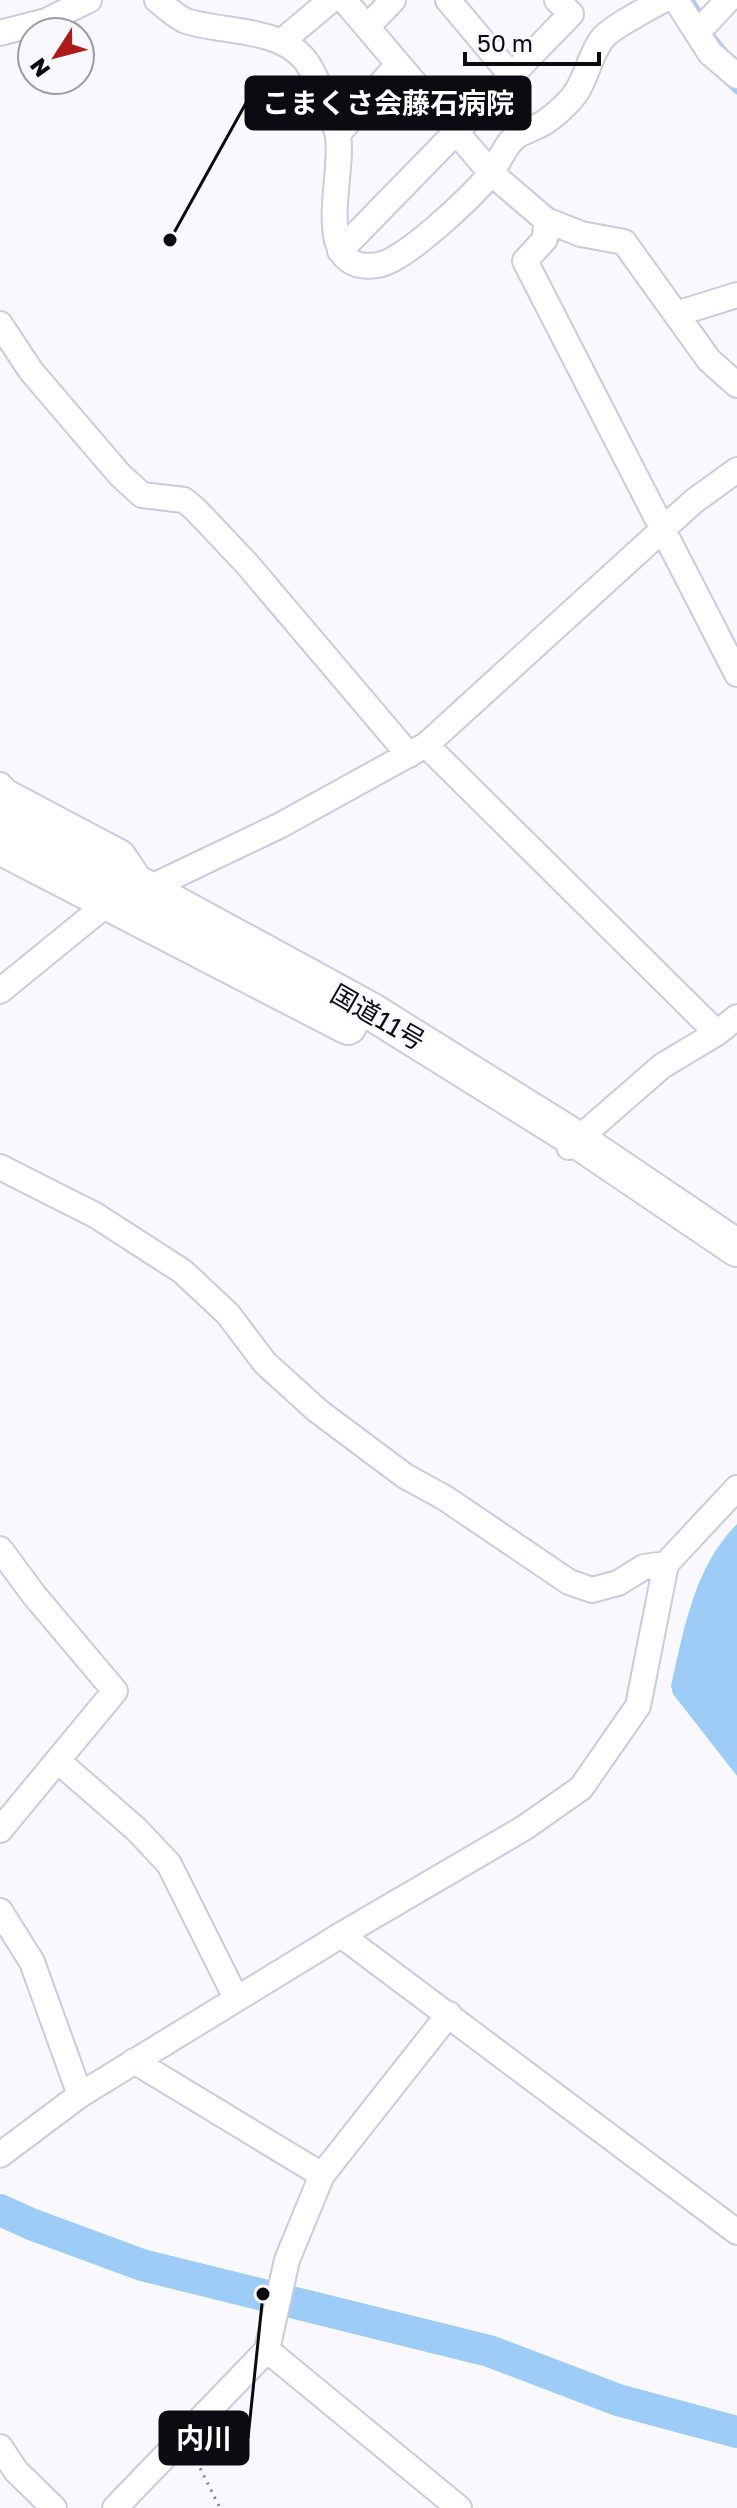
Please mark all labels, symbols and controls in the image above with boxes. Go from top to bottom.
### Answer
north arrow [16,16,96,96]
scale bar [465,16,599,66]
text: 50 m [477,28,533,57]
text: N [24,53,55,83]
callout: こまくさ会藤石病院 [246,77,530,129]
text: こまくさ会藤石病院 [262,86,514,119]
street label: 国道11号 [326,978,430,1056]
callout: 内川 [160,2412,248,2464]
text: 内川 [176,2421,232,2454]

